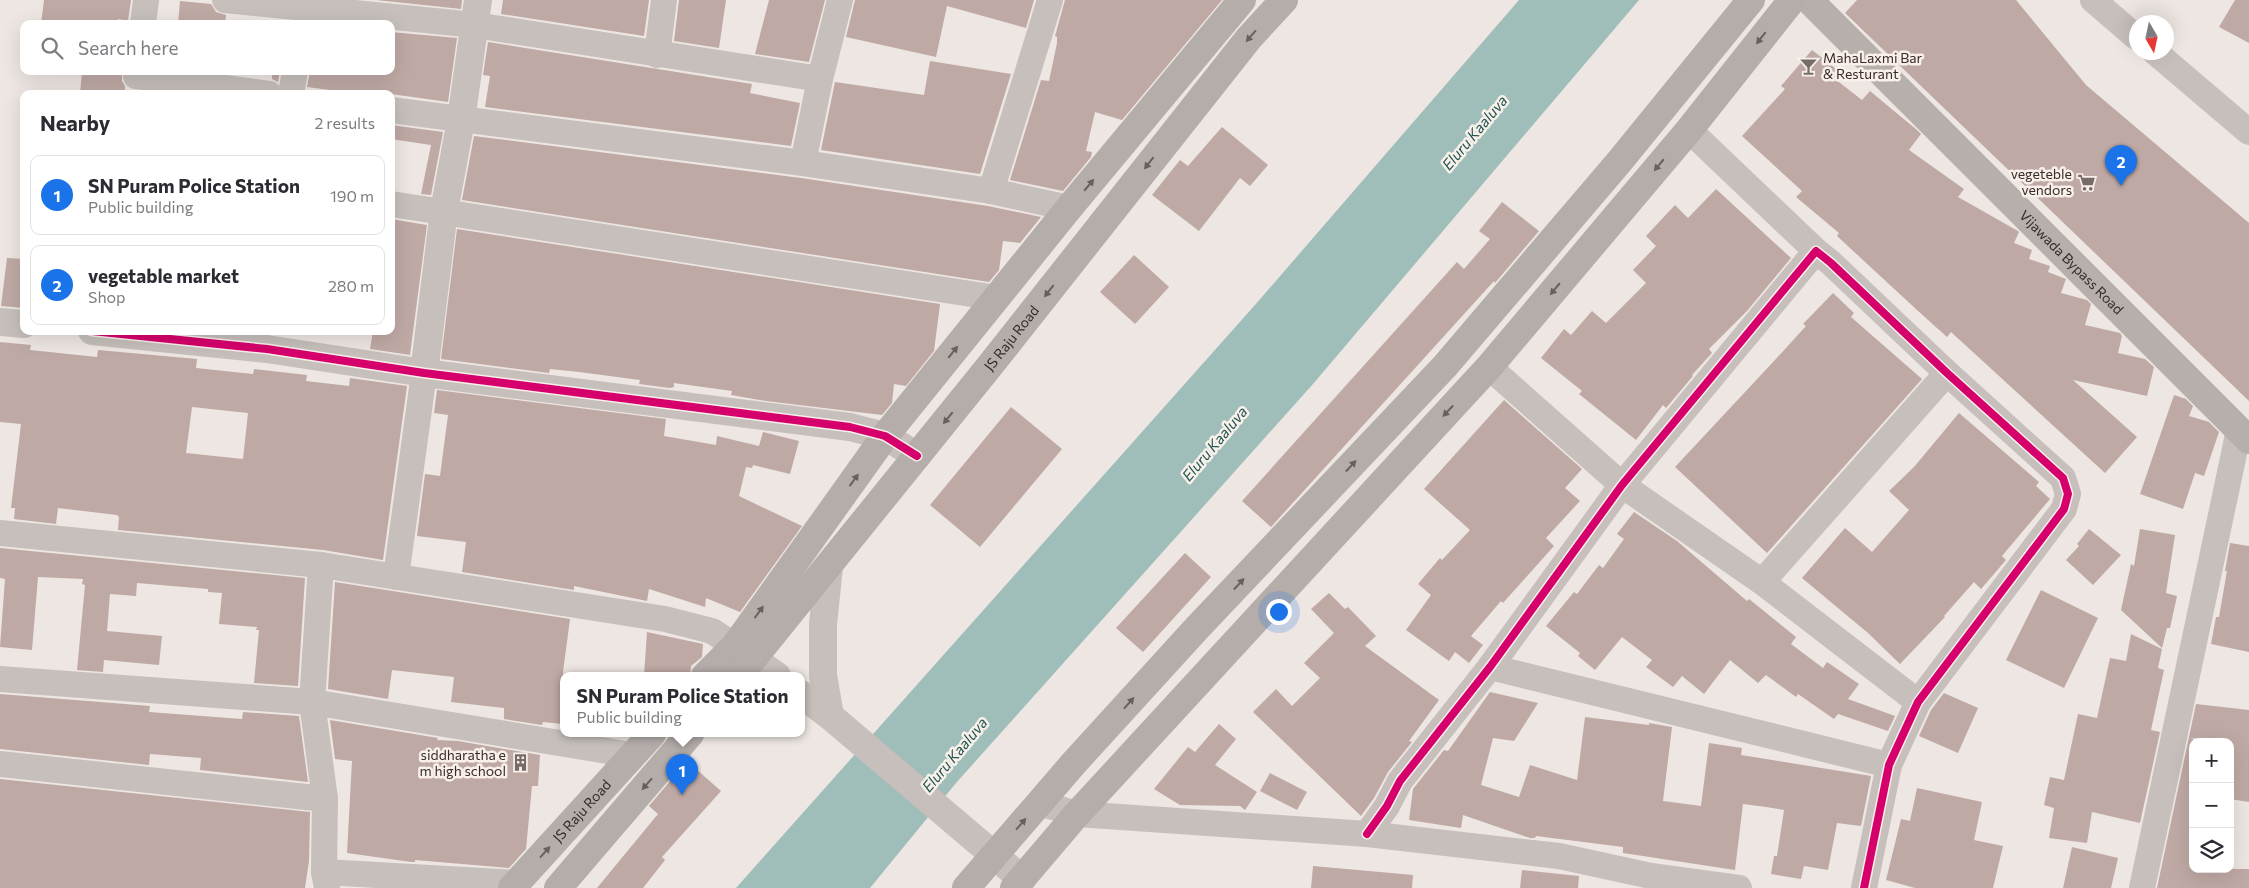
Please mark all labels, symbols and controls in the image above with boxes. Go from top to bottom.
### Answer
north arrow [2129,15,2174,60]
search box [20,20,395,75]
one-way arrow [1246,30,1257,42]
one-way arrow [1756,31,1767,44]
icon: search [38,34,66,62]
text: Search here [78,36,178,59]
place label: MahaLaxmi Bar & Resturant [1823,49,1923,82]
bar icon: MahaLaxmi Bar & Resturant [1799,56,1819,76]
water label: Eluru Kaaluva [1438,91,1511,173]
text: Nearby [40,110,110,135]
text: 2 results [314,113,375,132]
pin: 2 [2105,145,2137,186]
one-way arrow [1144,156,1155,169]
one-way arrow [1654,158,1665,171]
place label: vegeteble vendors [2011,165,2072,198]
supermarket icon: vegeteble vendors [2076,172,2096,192]
text: SN Puram Police Station [88,174,300,197]
one-way arrow [1083,179,1094,192]
text: 1 [53,186,61,205]
text: 190 m [330,186,374,205]
text: Public building [88,197,193,216]
street label: Vijawada Bypass Road [2016,206,2127,318]
text: vegetable market [88,264,239,287]
text: 2 [52,276,62,295]
text: 280 m [328,276,374,295]
one-way arrow [1549,282,1560,295]
one-way arrow [1044,284,1054,298]
text: Shop [88,287,126,306]
street label: JS Raju Road [980,302,1042,374]
one-way arrow [948,346,959,359]
water label: Eluru Kaaluva [1178,402,1251,484]
one-way arrow [1442,405,1454,417]
one-way arrow [943,411,954,424]
one-way arrow [1345,460,1357,472]
one-way arrow [849,473,859,487]
one-way arrow [1233,578,1245,590]
your location [1266,599,1292,625]
one-way arrow [754,605,764,619]
popup [560,672,805,737]
text: SN Puram Police Station [577,684,788,707]
one-way arrow [1123,698,1135,710]
text: Public building [577,707,682,726]
water label: Eluru Kaaluva [918,713,991,795]
map controls [2189,738,2234,873]
button: + [2189,738,2234,783]
place label: siddharatha e m high school [420,746,506,779]
building icon: siddharatha e m high school [510,753,530,773]
pin: 1 [666,754,698,795]
street label: JS Raju Road [549,776,614,845]
one-way arrow [642,777,653,790]
button: − [2189,783,2234,828]
one-way arrow [1015,818,1026,831]
button: layers [2189,828,2234,873]
one-way arrow [539,846,551,858]

